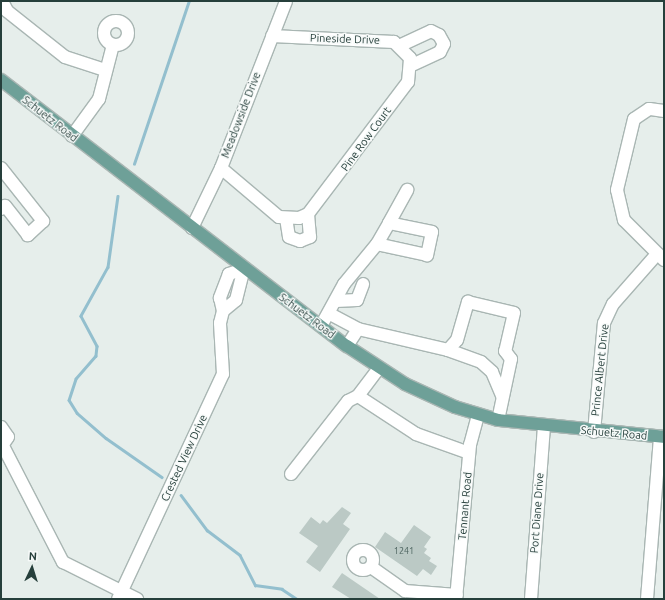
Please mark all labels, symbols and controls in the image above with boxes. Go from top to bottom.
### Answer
street label: Pineside Drive [310,31,380,47]
street label: Meadowside Drive [219,70,263,160]
street label: Schuetz Road [20,93,80,145]
street label: Pine Row Court [338,104,394,174]
street label: Schuetz Road [276,291,338,341]
street label: Prince Albert Drive [589,323,611,417]
street label: Crested View Drive [158,413,210,503]
street label: Schuetz Road [580,424,648,442]
street label: Tennant Road [455,471,475,541]
street label: Port Diane Drive [528,472,546,554]
house number: 1241 [394,546,414,556]
north arrow [12,548,52,588]
text: N [28,550,37,562]

